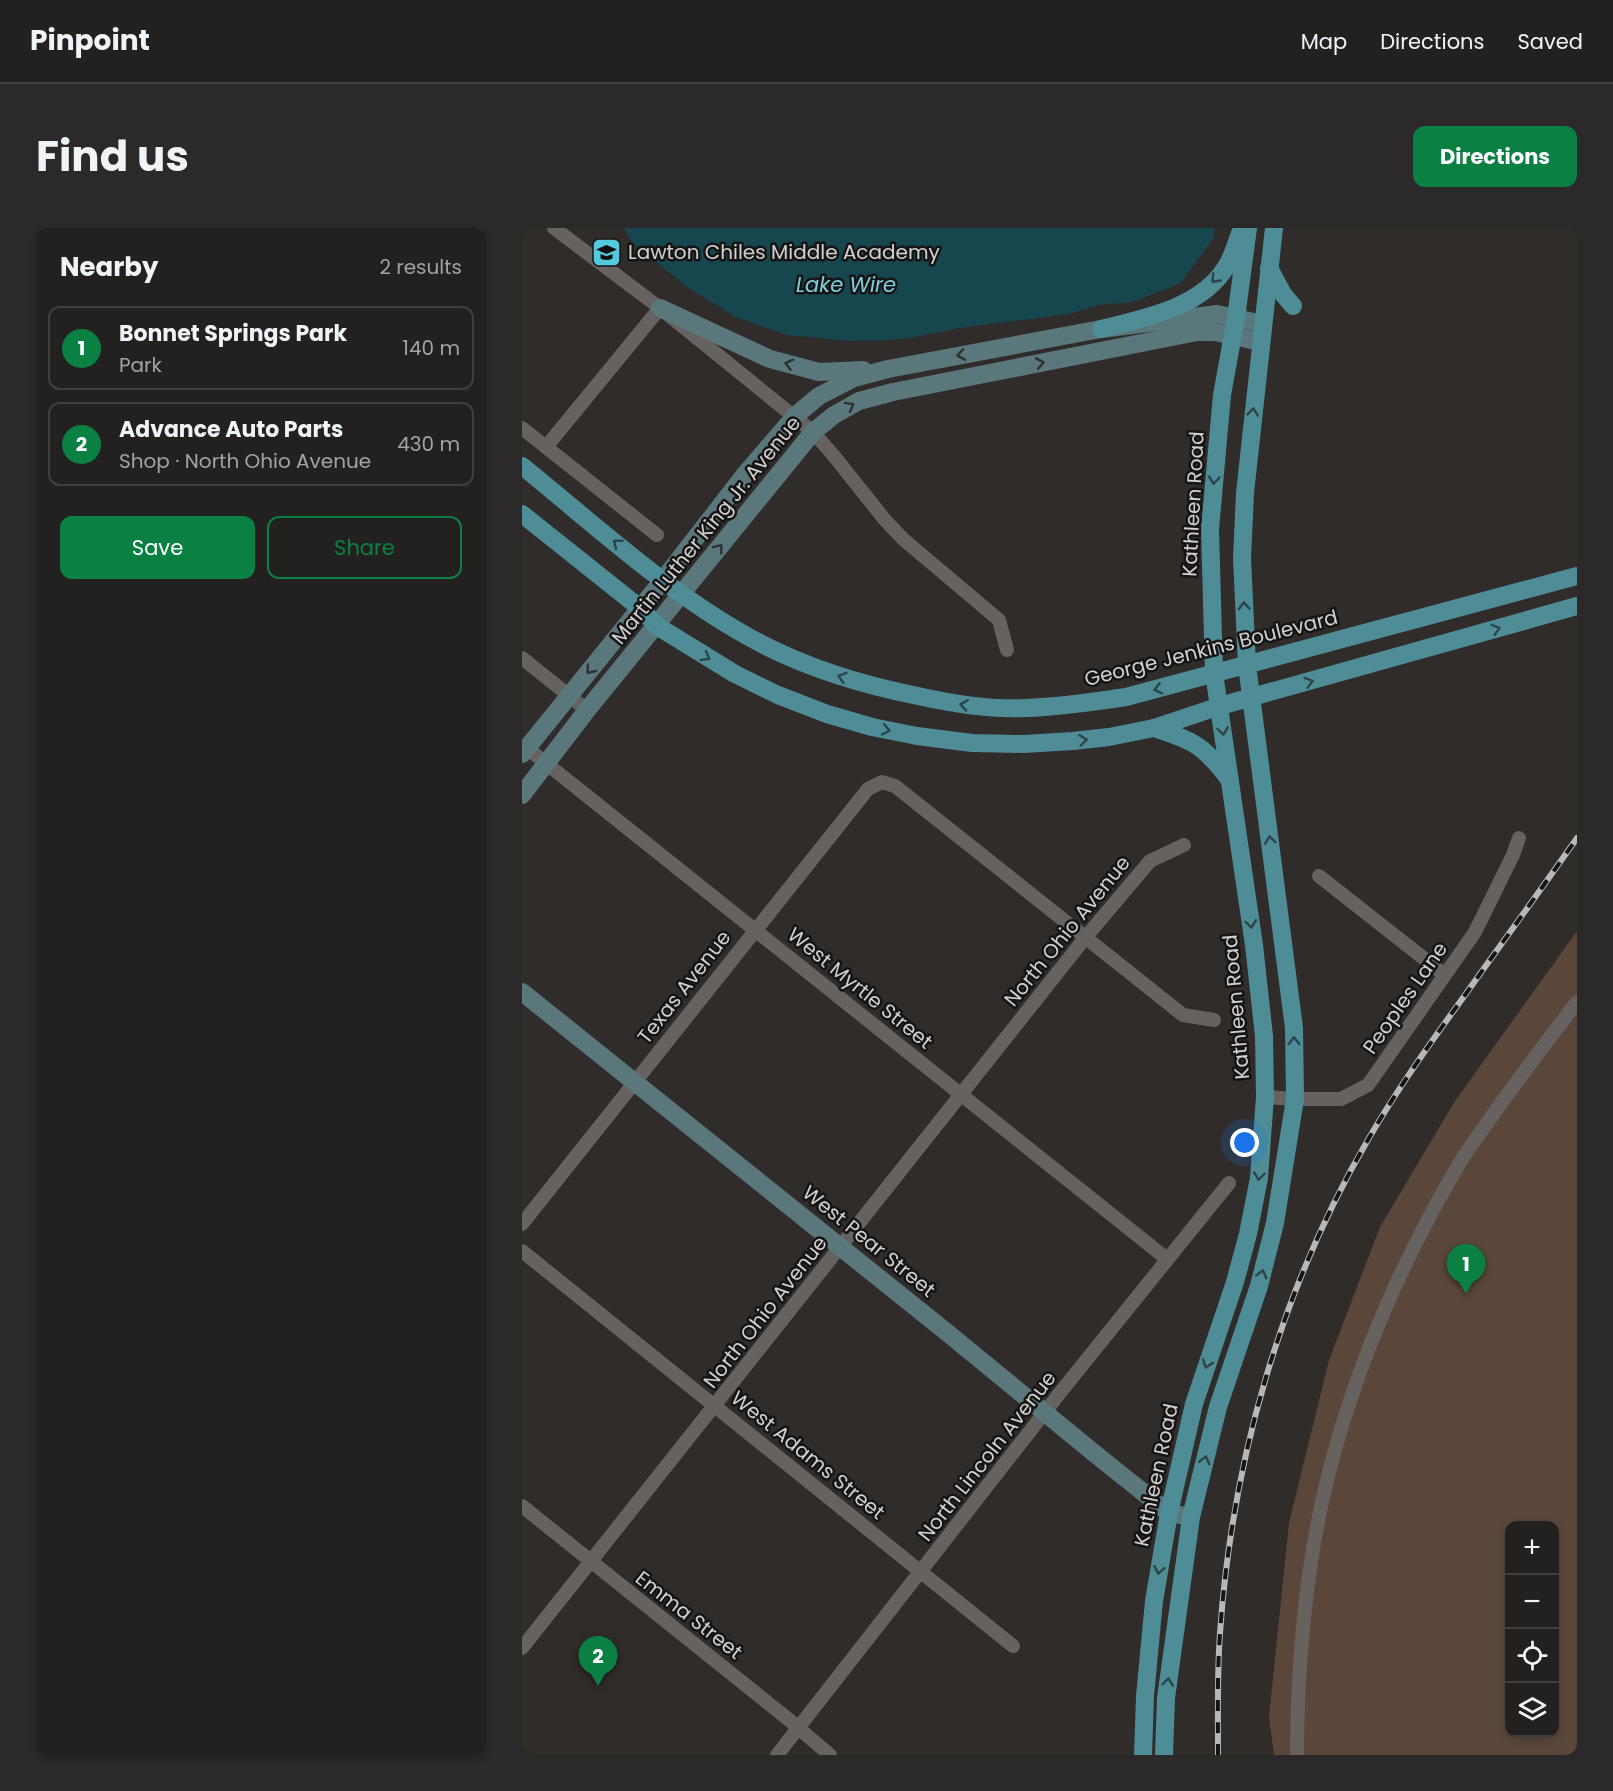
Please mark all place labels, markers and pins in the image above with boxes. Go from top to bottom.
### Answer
school or university icon: Lawton Chiles Middle Academy [591,236,623,268]
place label: Lawton Chiles Middle Academy [628,238,940,266]
pin: 1 [1446,1244,1486,1294]
pin: 2 [578,1636,618,1686]

